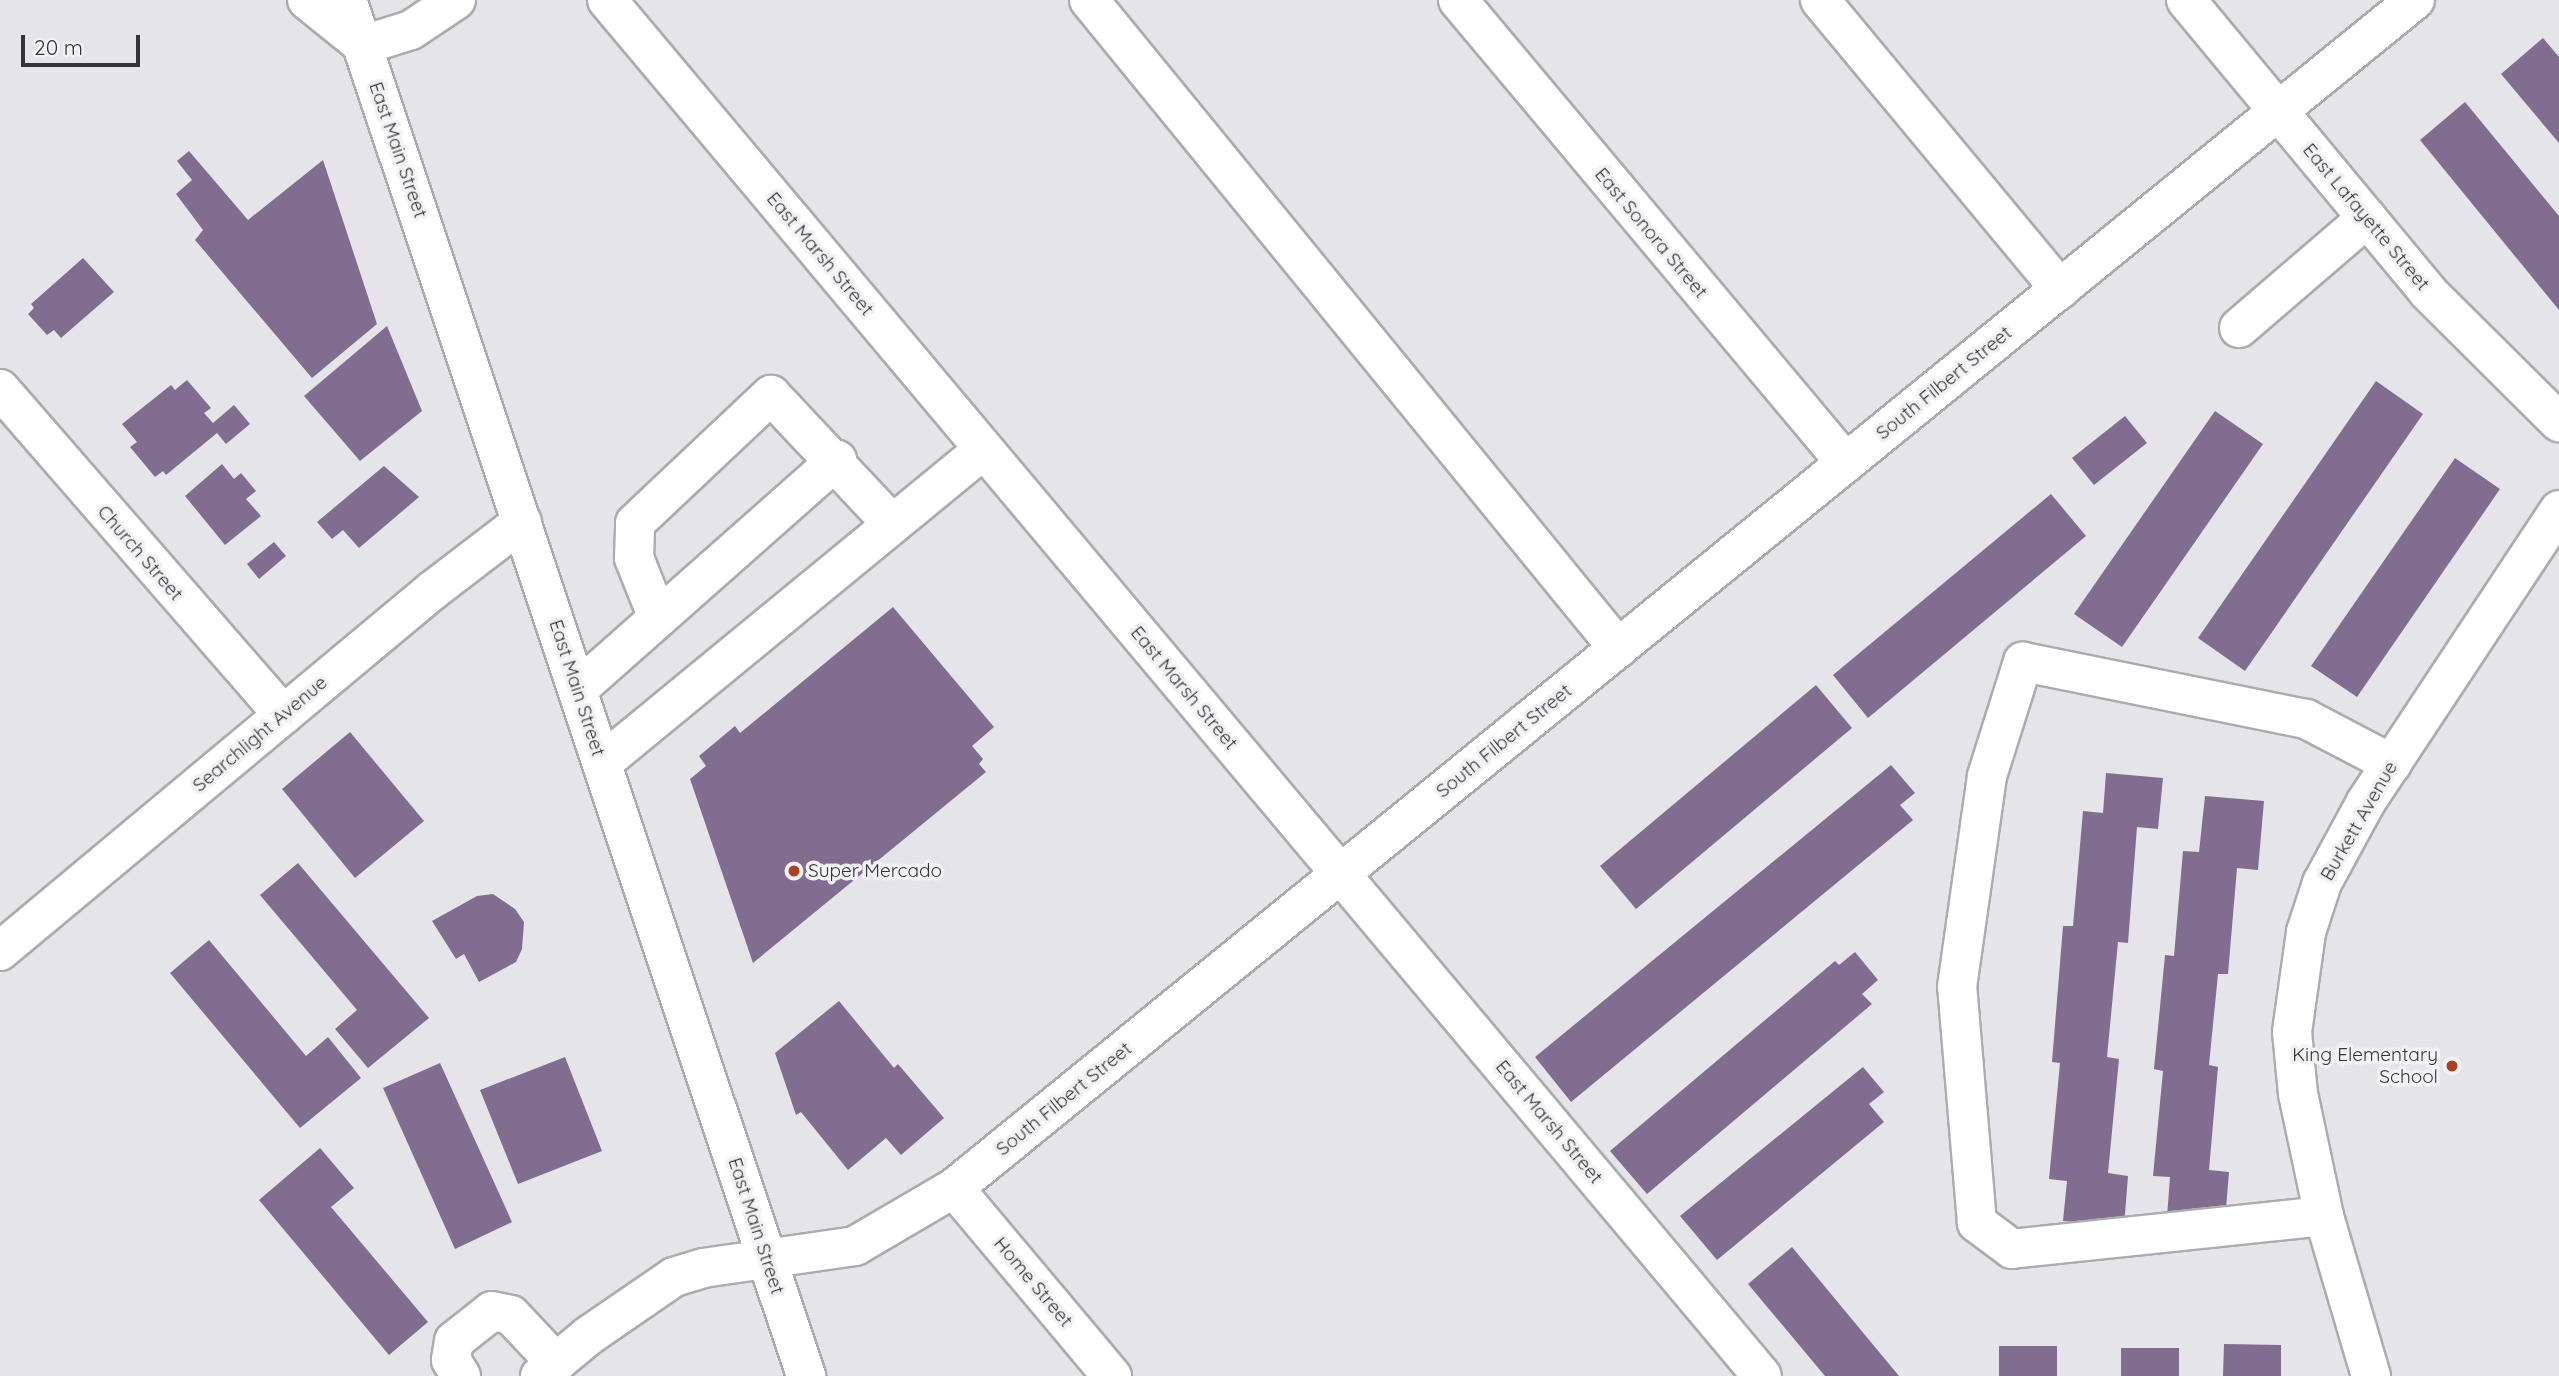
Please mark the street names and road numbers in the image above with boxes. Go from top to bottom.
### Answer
street label: East Main Street [364,79,432,221]
street label: East Lafayette Street [2298,139,2434,295]
street label: East Sonora Street [1590,163,1712,303]
street label: East Marsh Street [762,188,878,320]
street label: South Filbert Street [1872,321,2016,445]
street label: Church Street [92,501,188,605]
street label: East Main Street [544,617,610,759]
street label: East Marsh Street [1126,622,1242,754]
street label: Searchlight Avenue [188,671,332,797]
street label: South Filbert Street [1432,679,1576,803]
street label: Burkett Avenue [2316,757,2402,885]
street label: South Filbert Street [992,1037,1136,1161]
street label: East Marsh Street [1491,1056,1607,1188]
street label: East Main Street [723,1155,789,1297]
street label: Home Street [989,1232,1077,1332]

